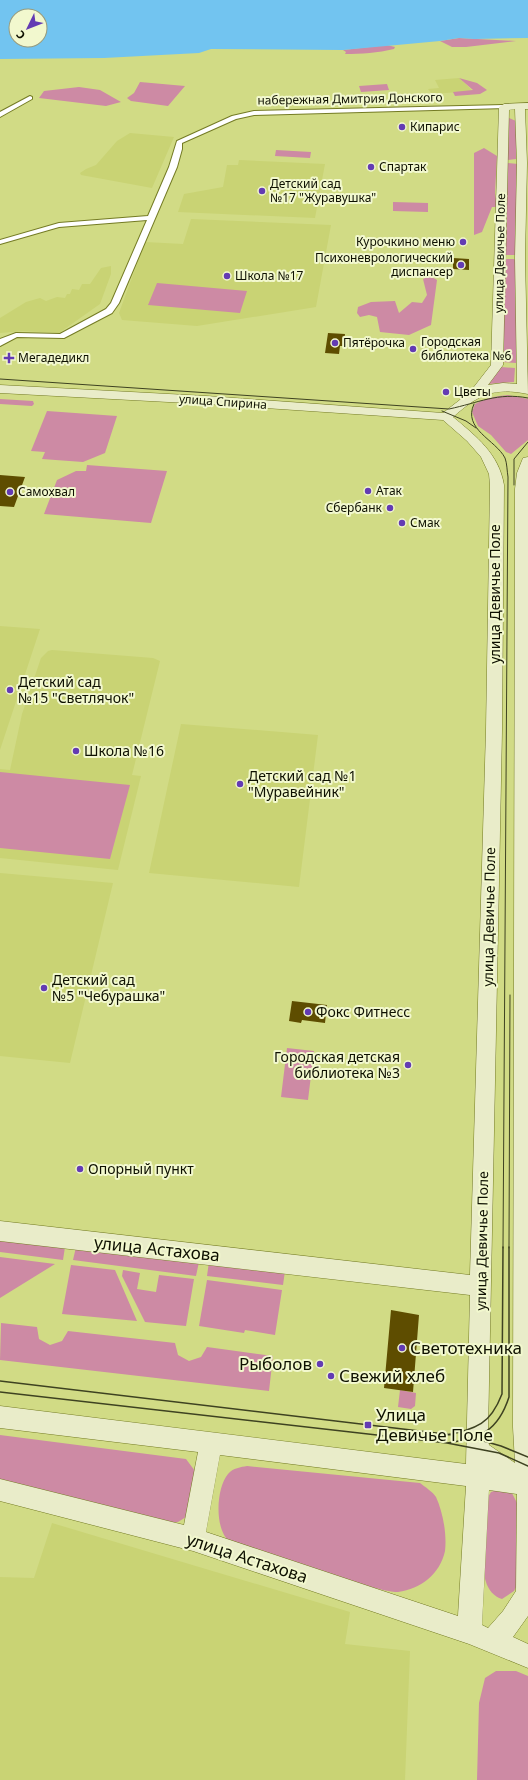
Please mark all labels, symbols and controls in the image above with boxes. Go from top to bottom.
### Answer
north arrow [8,8,48,48]
text: С [12,27,28,43]
street label: набережная Дмитрия Донского [257,88,443,109]
place label: Кипарис [410,118,460,135]
marker: Кипарис [397,122,407,132]
place label: Спартак [379,158,427,175]
marker: Спартак [366,162,376,172]
place label: Детский сад №17 "Журавушка" [270,175,376,206]
marker: Детский сад №17 "Журавушка" [257,186,267,196]
street label: улица Девичье Поле [490,193,509,313]
place label: Курочкино меню [356,233,455,250]
marker: Курочкино меню [458,237,468,247]
place label: Психоневрологический диспансер [315,249,453,280]
marker: Психоневрологический диспансер [456,260,466,270]
place label: Школа №17 [235,267,304,284]
marker: Школа №17 [222,271,232,281]
place label: Городская библиотека №6 [421,333,512,364]
place label: Пятёрочка [343,334,405,351]
marker: Пятёрочка [330,338,340,348]
marker: Городская библиотека №6 [408,344,418,354]
place label: Мегадедикл [18,349,89,366]
marker: Мегадедикл [3,352,15,364]
place label: Цветы [454,383,491,400]
marker: Цветы [441,387,451,397]
street label: улица Спирина [178,390,268,413]
place label: Атак [376,482,403,499]
place label: Самохвал [18,483,75,500]
marker: Атак [363,486,373,496]
marker: Самохвал [5,487,15,497]
place label: Сбербанк [326,499,383,516]
marker: Сбербанк [385,503,395,513]
place label: Смак [410,514,441,531]
marker: Смак [397,518,407,528]
street label: улица Девичье Поле [485,524,504,664]
place label: Детский сад №15 "Светлячок" [18,672,134,707]
marker: Детский сад №15 "Светлячок" [5,685,15,695]
place label: Школа №16 [84,741,164,760]
marker: Школа №16 [71,746,81,756]
place label: Детский сад №1 "Муравейник" [248,766,357,801]
marker: Детский сад №1 "Муравейник" [235,779,245,789]
street label: улица Девичье Поле [478,847,499,987]
place label: Детский сад №5 "Чебурашка" [52,970,165,1005]
marker: Детский сад №5 "Чебурашка" [39,983,49,993]
place label: Фокс Фитнесс [316,1002,410,1021]
marker: Фокс Фитнесс [303,1007,313,1017]
place label: Городская детская библиотека №3 [274,1047,400,1082]
marker: Городская детская библиотека №3 [403,1060,413,1070]
place label: Опорный пункт [88,1159,194,1178]
marker: Опорный пункт [75,1164,85,1174]
street label: улица Девичье Поле [471,1171,492,1311]
street label: улица Астахова [93,1230,221,1267]
place label: Светотехника [410,1336,522,1359]
marker: Светотехника [397,1343,407,1353]
place label: Рыболов [239,1352,312,1375]
marker: Рыболов [315,1359,325,1369]
place label: Свежий хлеб [339,1364,445,1387]
marker: Свежий хлеб [326,1371,336,1381]
place label: Улица Девичье Поле [376,1403,493,1446]
marker: Улица Девичье Поле [363,1420,373,1430]
street label: улица Астахова [184,1527,311,1588]

